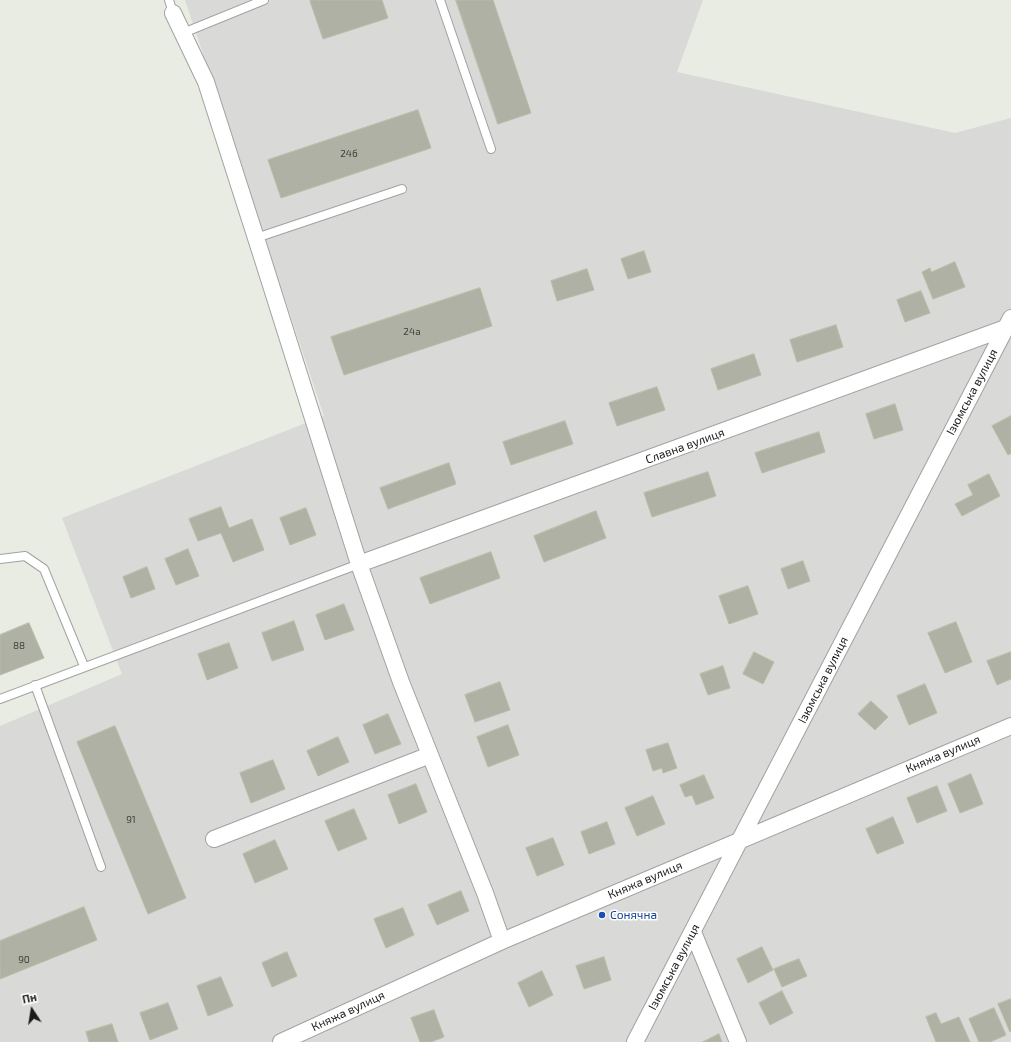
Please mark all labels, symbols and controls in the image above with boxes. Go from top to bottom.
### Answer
house number: 24б [340,148,358,160]
house number: 24а [403,326,421,338]
street label: Ізюмська вулиця [943,347,1001,437]
street label: Славна вулиця [643,425,727,467]
street label: Ізюмська вулиця [795,634,851,726]
house number: 88 [13,640,25,652]
street label: Княжа вулиця [904,732,982,776]
house number: 91 [126,814,136,826]
street label: Княжа вулиця [606,858,684,902]
place label: Сонячна [610,908,657,922]
marker: Сонячна [597,910,607,920]
street label: Ізюмська вулиця [645,922,703,1012]
house number: 90 [18,954,30,966]
street label: Княжа вулиця [309,988,387,1034]
north arrow [12,990,52,1030]
text: Пн [21,990,38,1006]

